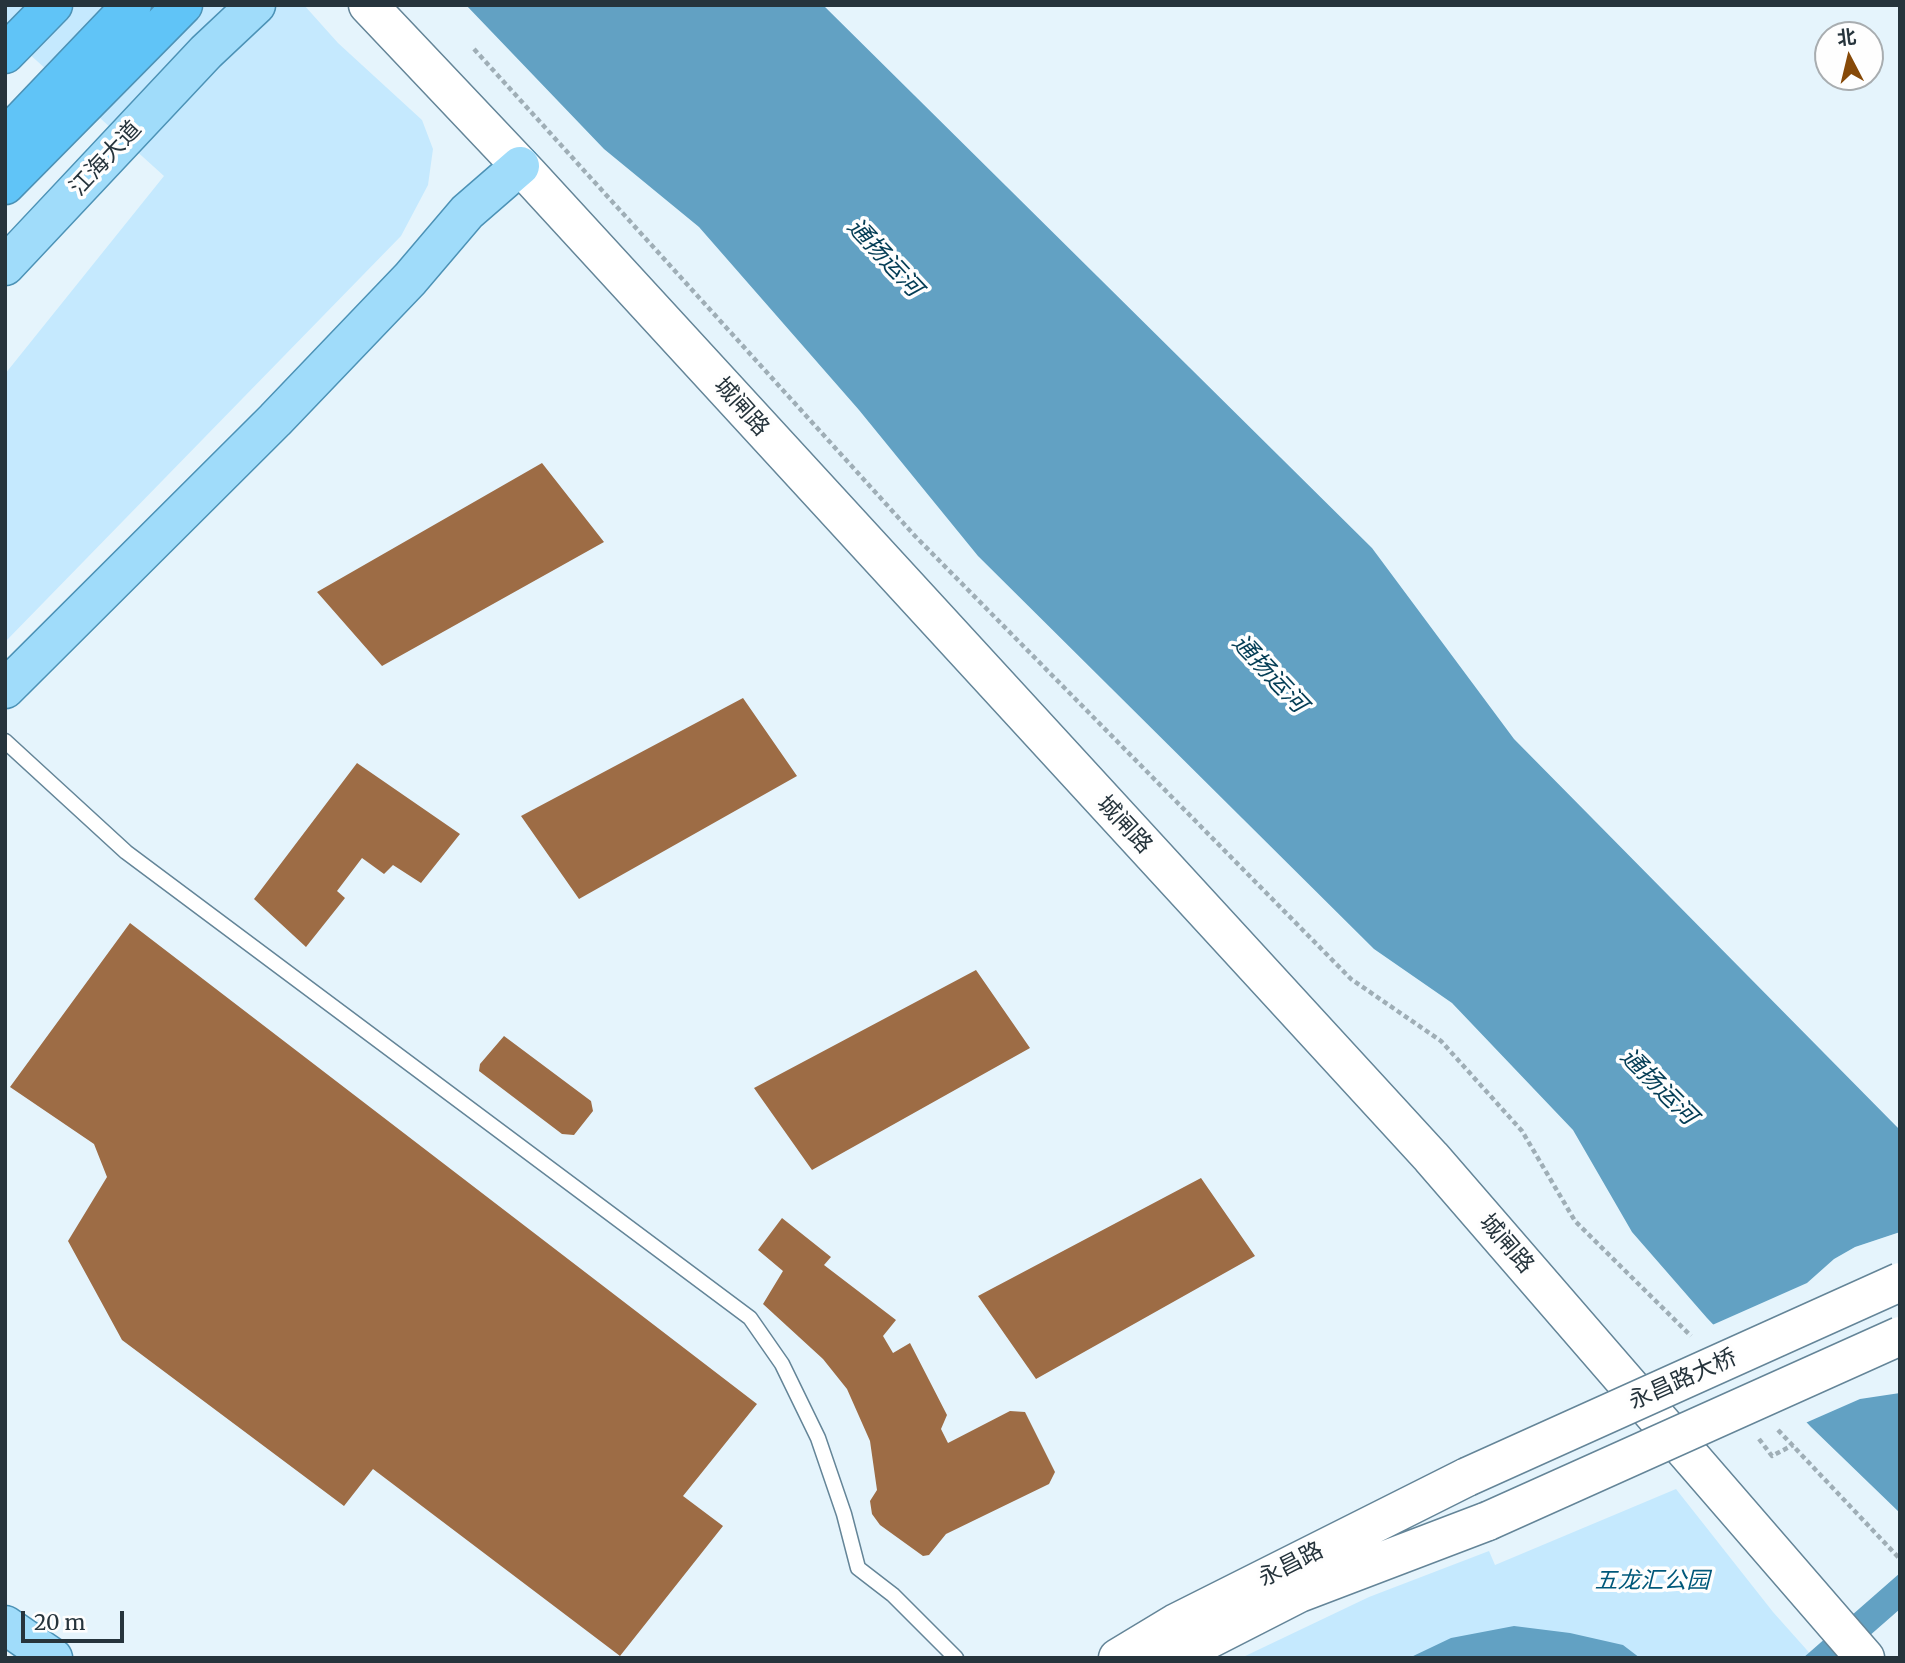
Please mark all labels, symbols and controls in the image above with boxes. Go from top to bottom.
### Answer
north arrow [1814,21,1884,91]
text: 北 [1836,24,1858,50]
street label: 江海大道 [65,116,147,202]
water label: 通扬运河 [841,213,927,303]
street label: 城闸路 [708,372,774,442]
water label: 通扬运河 [1226,629,1312,719]
street label: 城闸路 [1090,790,1158,860]
water label: 通扬运河 [1614,1043,1702,1131]
street label: 城闸路 [1473,1209,1539,1279]
street label: 永昌路大桥 [1625,1344,1741,1416]
street label: 永昌路 [1254,1537,1328,1593]
park label: 五龙汇公园 [1595,1567,1709,1595]
scale bar [24,1596,128,1640]
text: 20 m [34,1609,85,1636]

